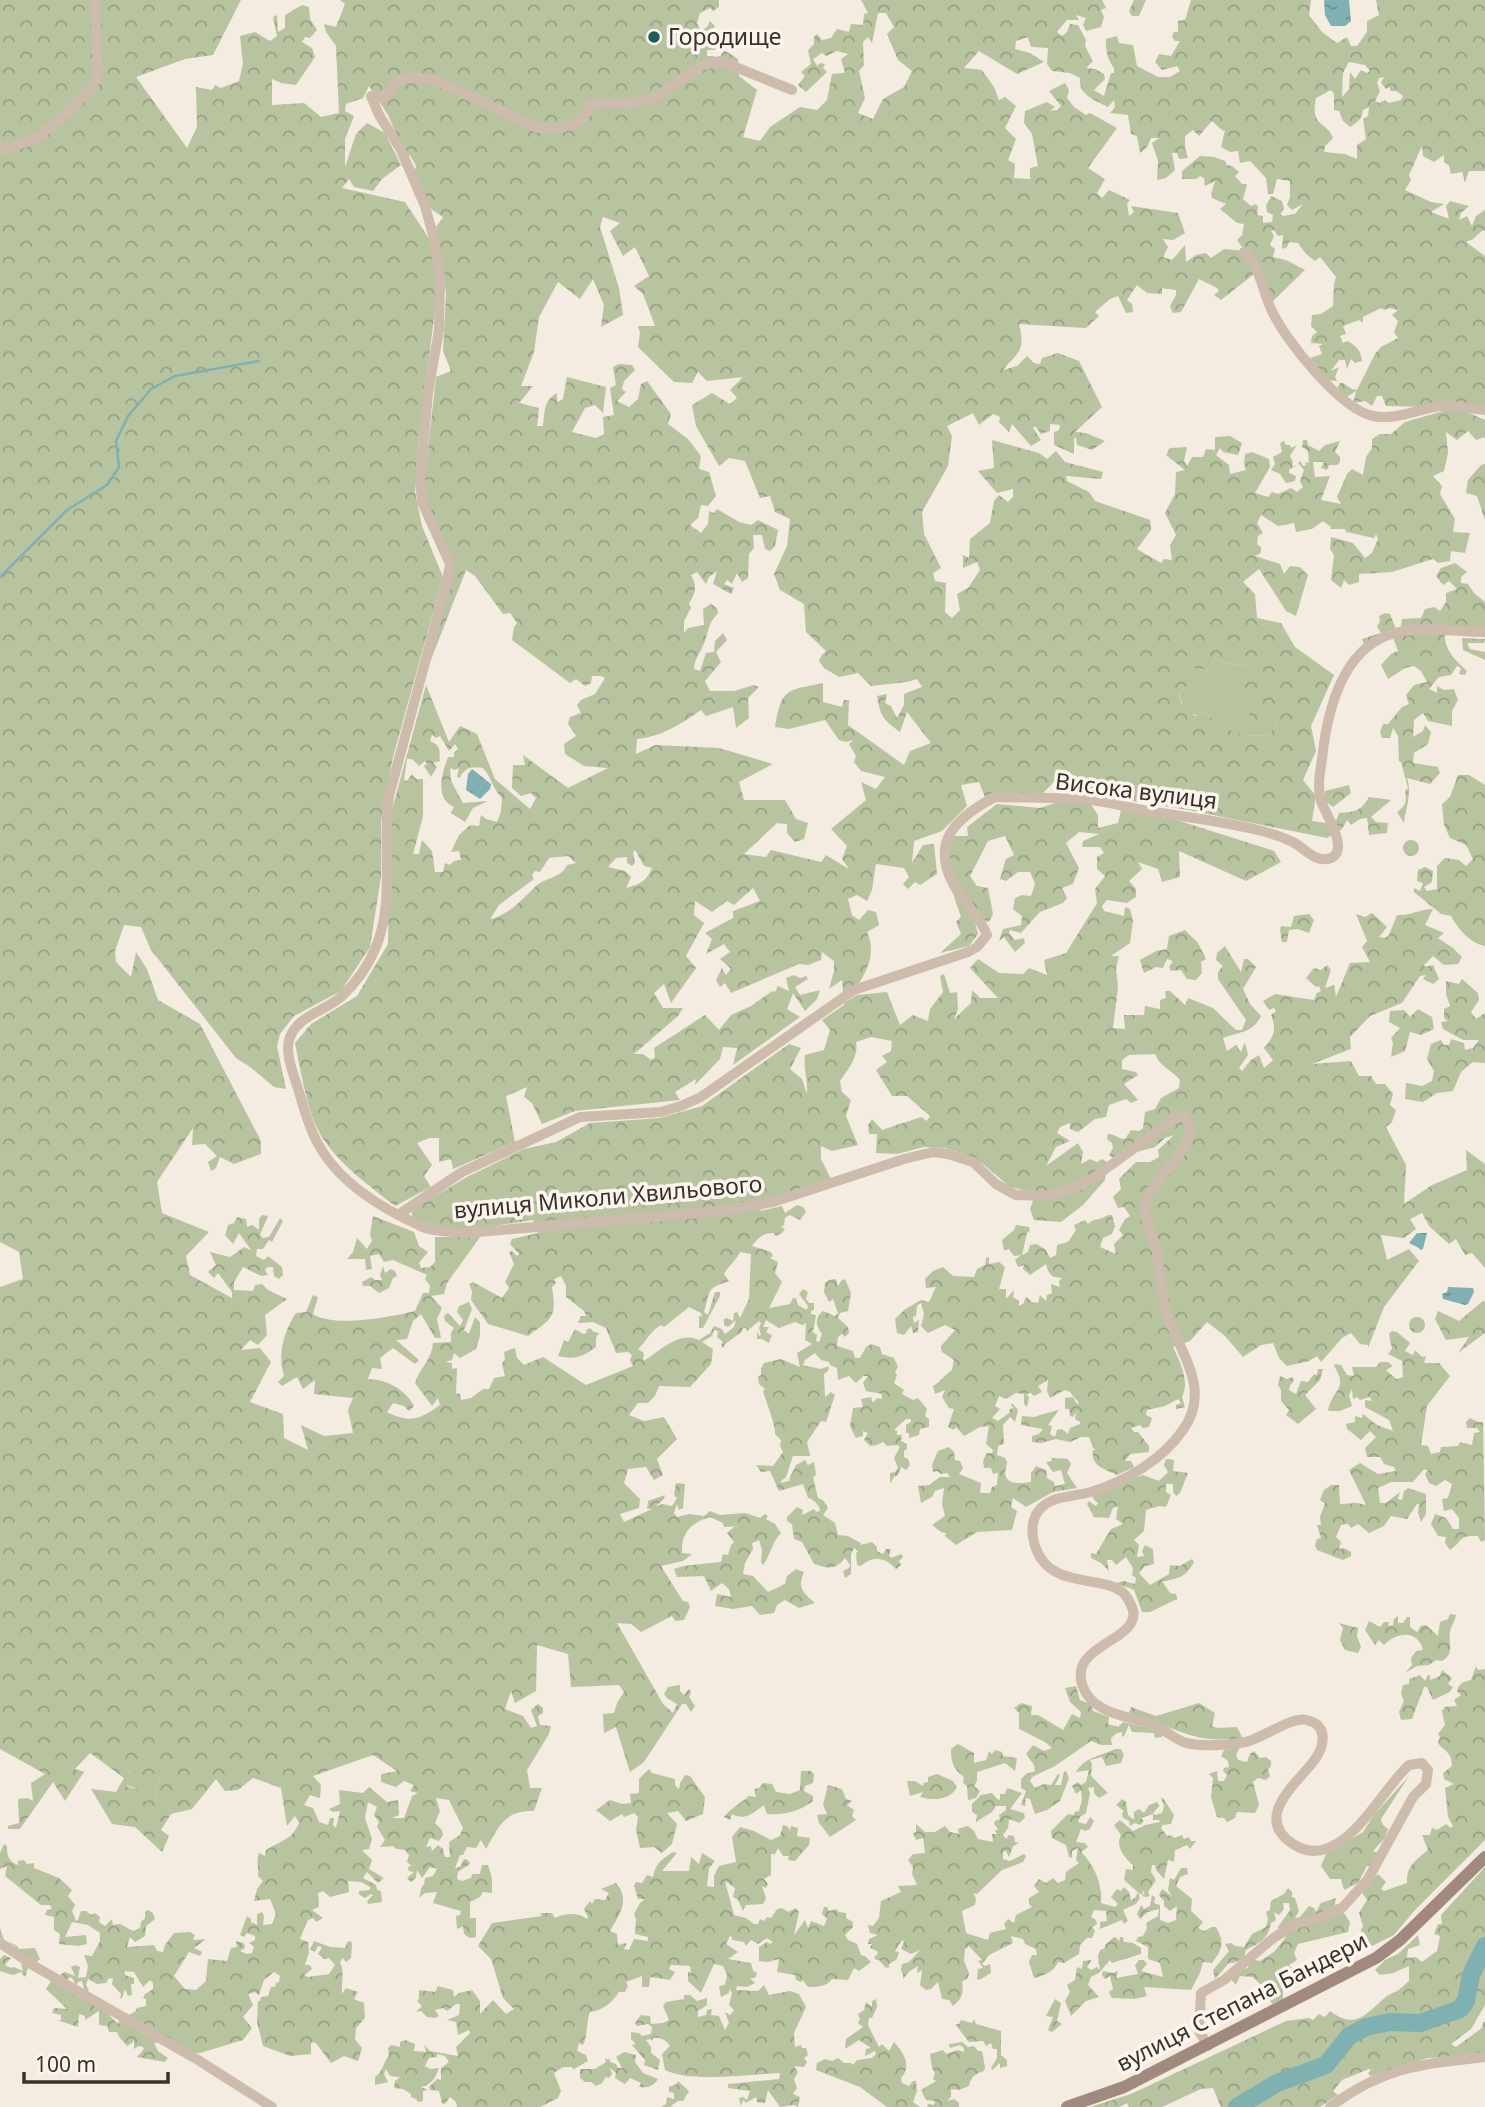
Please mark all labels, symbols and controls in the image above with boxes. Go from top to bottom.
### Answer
place label: Городище [668,20,781,52]
marker: Городище [646,29,662,45]
street label: Висока вулиця [1053,764,1219,816]
street label: вулиця Миколи Хвильового [452,1167,763,1225]
street label: вулиця Степана Бандери [1111,1924,1373,2078]
scale bar [24,2040,168,2084]
text: 100 m [35,2050,96,2078]

